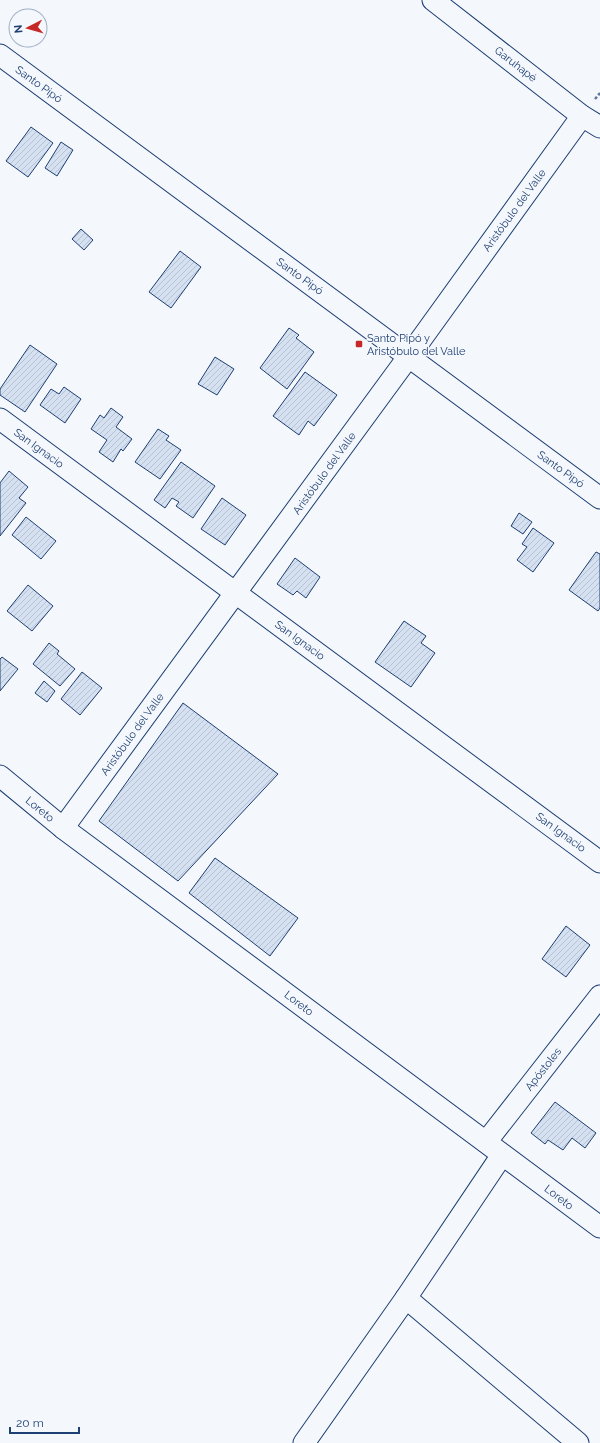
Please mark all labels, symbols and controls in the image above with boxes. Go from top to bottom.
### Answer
north arrow [8,8,48,48]
text: N [12,24,25,34]
street label: Garuhapé [492,44,540,85]
street label: Santo Pipó [13,63,65,106]
street label: Aristóbulo del Valle [480,166,549,254]
street label: Santo Pipó [274,255,326,298]
place label: Santo Pipó y Aristóbulo del Valle [367,332,466,358]
marker: Santo Pipó y Aristóbulo del Valle [354,339,364,349]
street label: San Ignacio [11,426,67,471]
street label: Aristóbulo del Valle [290,429,359,517]
street label: Santo Pipó [535,448,587,491]
street label: San Ignacio [272,618,328,663]
street label: Aristóbulo del Valle [98,690,167,778]
street label: Loreto [23,794,57,825]
street label: San Ignacio [533,810,589,855]
street label: Loreto [282,988,316,1019]
street label: Apóstoles [523,1045,564,1093]
street label: Loreto [542,1182,576,1213]
scale bar [10,1409,79,1435]
text: 20 m [16,1416,44,1430]

